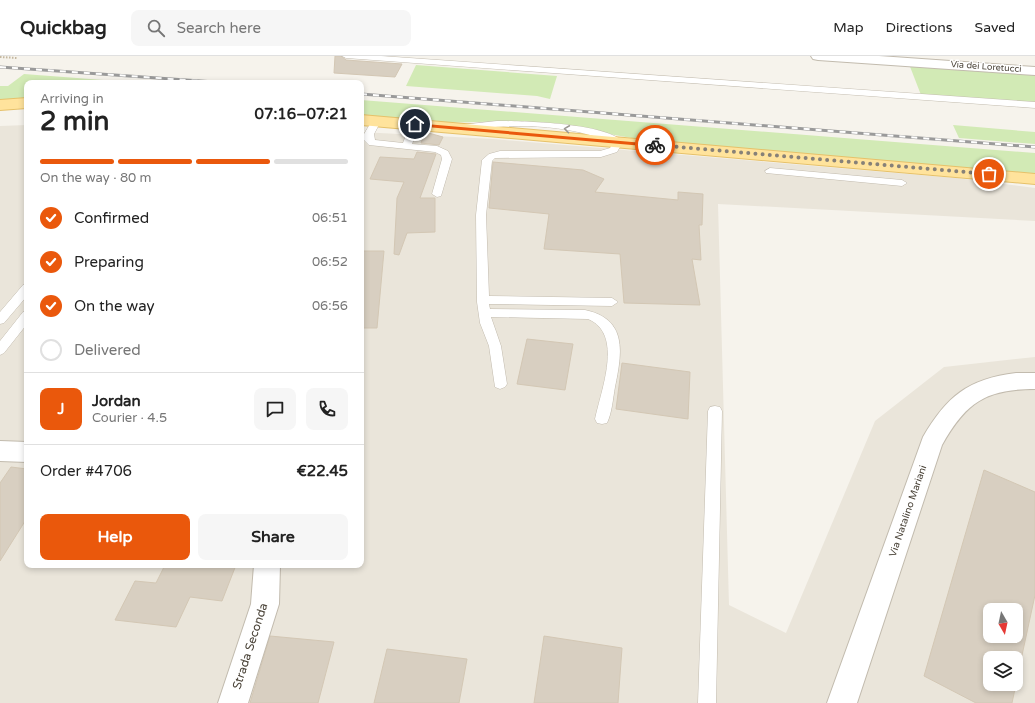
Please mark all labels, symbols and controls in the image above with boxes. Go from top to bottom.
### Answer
search box [131,10,411,46]
text: Quickbag [20,17,107,39]
icon: search [145,17,167,39]
text: Search here [177,19,261,37]
text: Map [833,19,864,36]
text: Directions [886,19,953,36]
text: Saved [975,19,1015,36]
street label: Via dei Loretucci [950,59,1022,75]
text: Arriving in [40,91,104,107]
text: 07:16–07:21 [255,105,348,123]
text: 2 min [40,106,109,137]
pin [398,107,432,141]
icon: home [404,113,426,135]
one-way arrow [564,125,570,134]
courier [635,125,675,165]
icon: bike [644,134,666,156]
pin [972,157,1006,191]
icon: bag [978,163,1000,185]
text: On the way · 80 m [40,170,152,186]
icon: check [40,207,62,229]
text: Confirmed [74,209,149,227]
text: 06:51 [312,210,348,226]
icon: check [40,251,62,273]
text: Preparing [74,253,144,271]
text: 06:52 [312,254,348,270]
icon: check [40,295,62,317]
text: On the way [74,297,154,315]
text: 06:56 [312,298,348,314]
text: Delivered [74,341,141,359]
button: chat [254,388,296,430]
button: phone [306,388,348,430]
text: Jordan [92,392,141,410]
text: J [58,400,65,418]
text: Courier · 4.5 [92,410,167,426]
text: Order #4706 [40,462,132,480]
text: €22.45 [296,462,348,480]
street label: Via Natalino Mariani [887,464,929,558]
button: Help [40,514,190,560]
button: Share [198,514,348,560]
street label: Strada Seconda [229,601,271,691]
north arrow [983,603,1023,643]
map controls [983,603,1023,691]
button: layers [983,651,1023,691]

